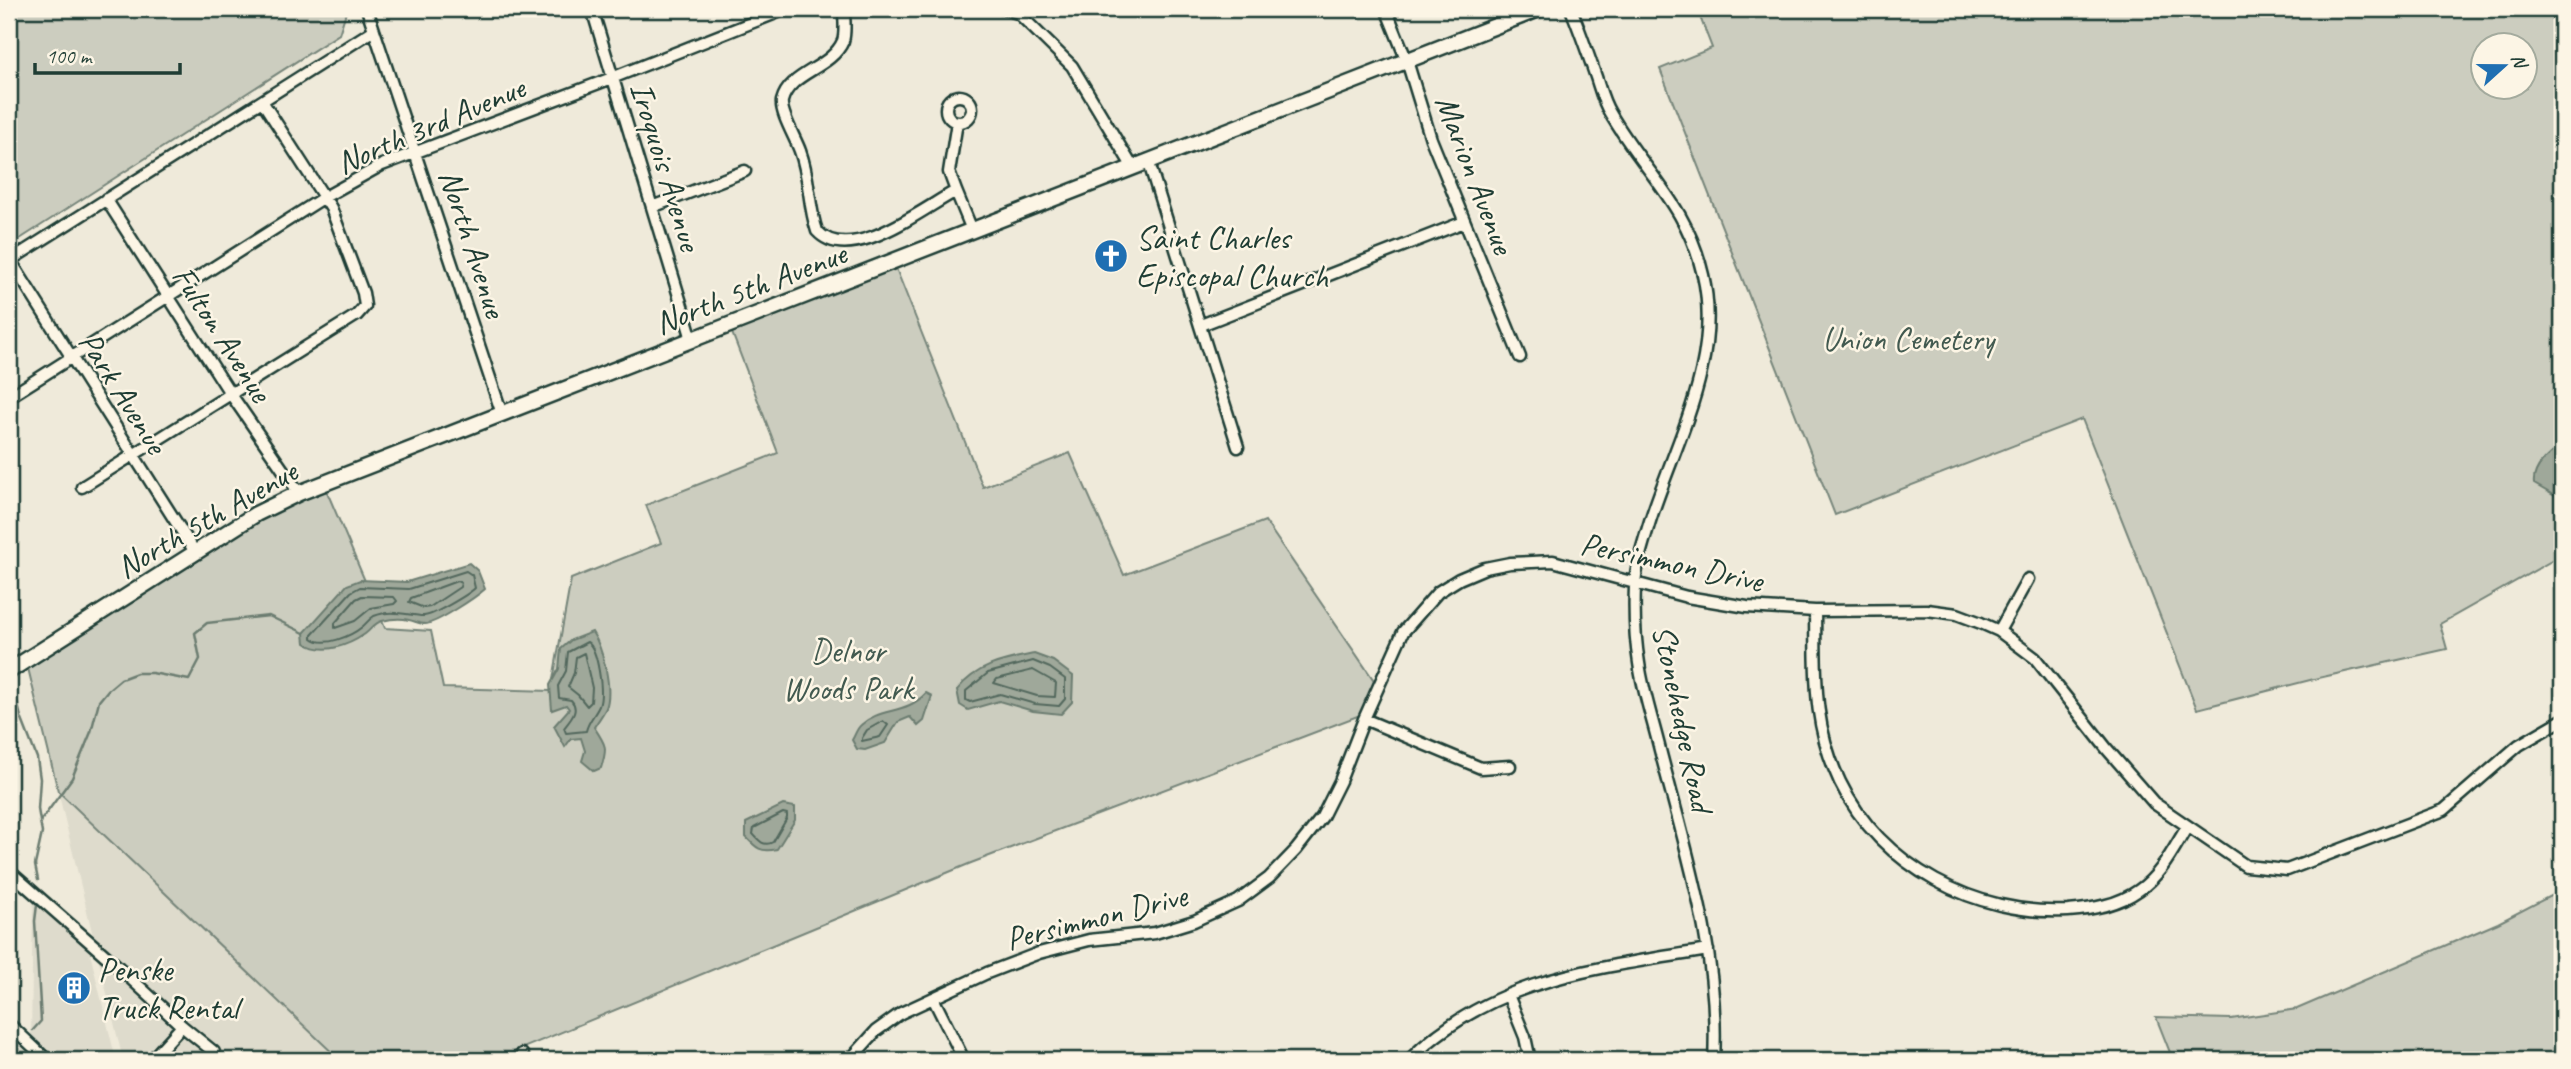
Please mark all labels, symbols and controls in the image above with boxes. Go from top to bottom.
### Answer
scale bar [35,32,180,76]
north arrow [2470,32,2540,102]
text: 100 m [46,43,93,69]
text: N [2506,50,2533,73]
street label: North 3rd Avenue [330,65,533,183]
street label: Iroquois Avenue [621,77,712,258]
street label: Marion Avenue [1426,89,1525,262]
street label: North Avenue [429,164,517,325]
place label: Saint Charles Episcopal Church [1136,217,1329,297]
street label: North 5th Avenue [649,231,854,344]
church icon: Saint Charles Episcopal Church [1092,237,1130,275]
street label: Fulton Avenue [163,258,283,411]
park label: Union Cemetery [1822,318,1997,360]
street label: Park Avenue [69,324,178,463]
street label: North 5th Avenue [109,449,306,588]
street label: Persimmon Drive [1577,522,1769,602]
street label: Stonehedge Road [1643,621,1724,820]
park label: Delnor Woods Park [783,630,916,710]
street label: Persimmon Drive [1001,874,1193,960]
place label: Penske Truck Rental [98,949,244,1029]
building icon: Penske Truck Rental [55,969,93,1007]

